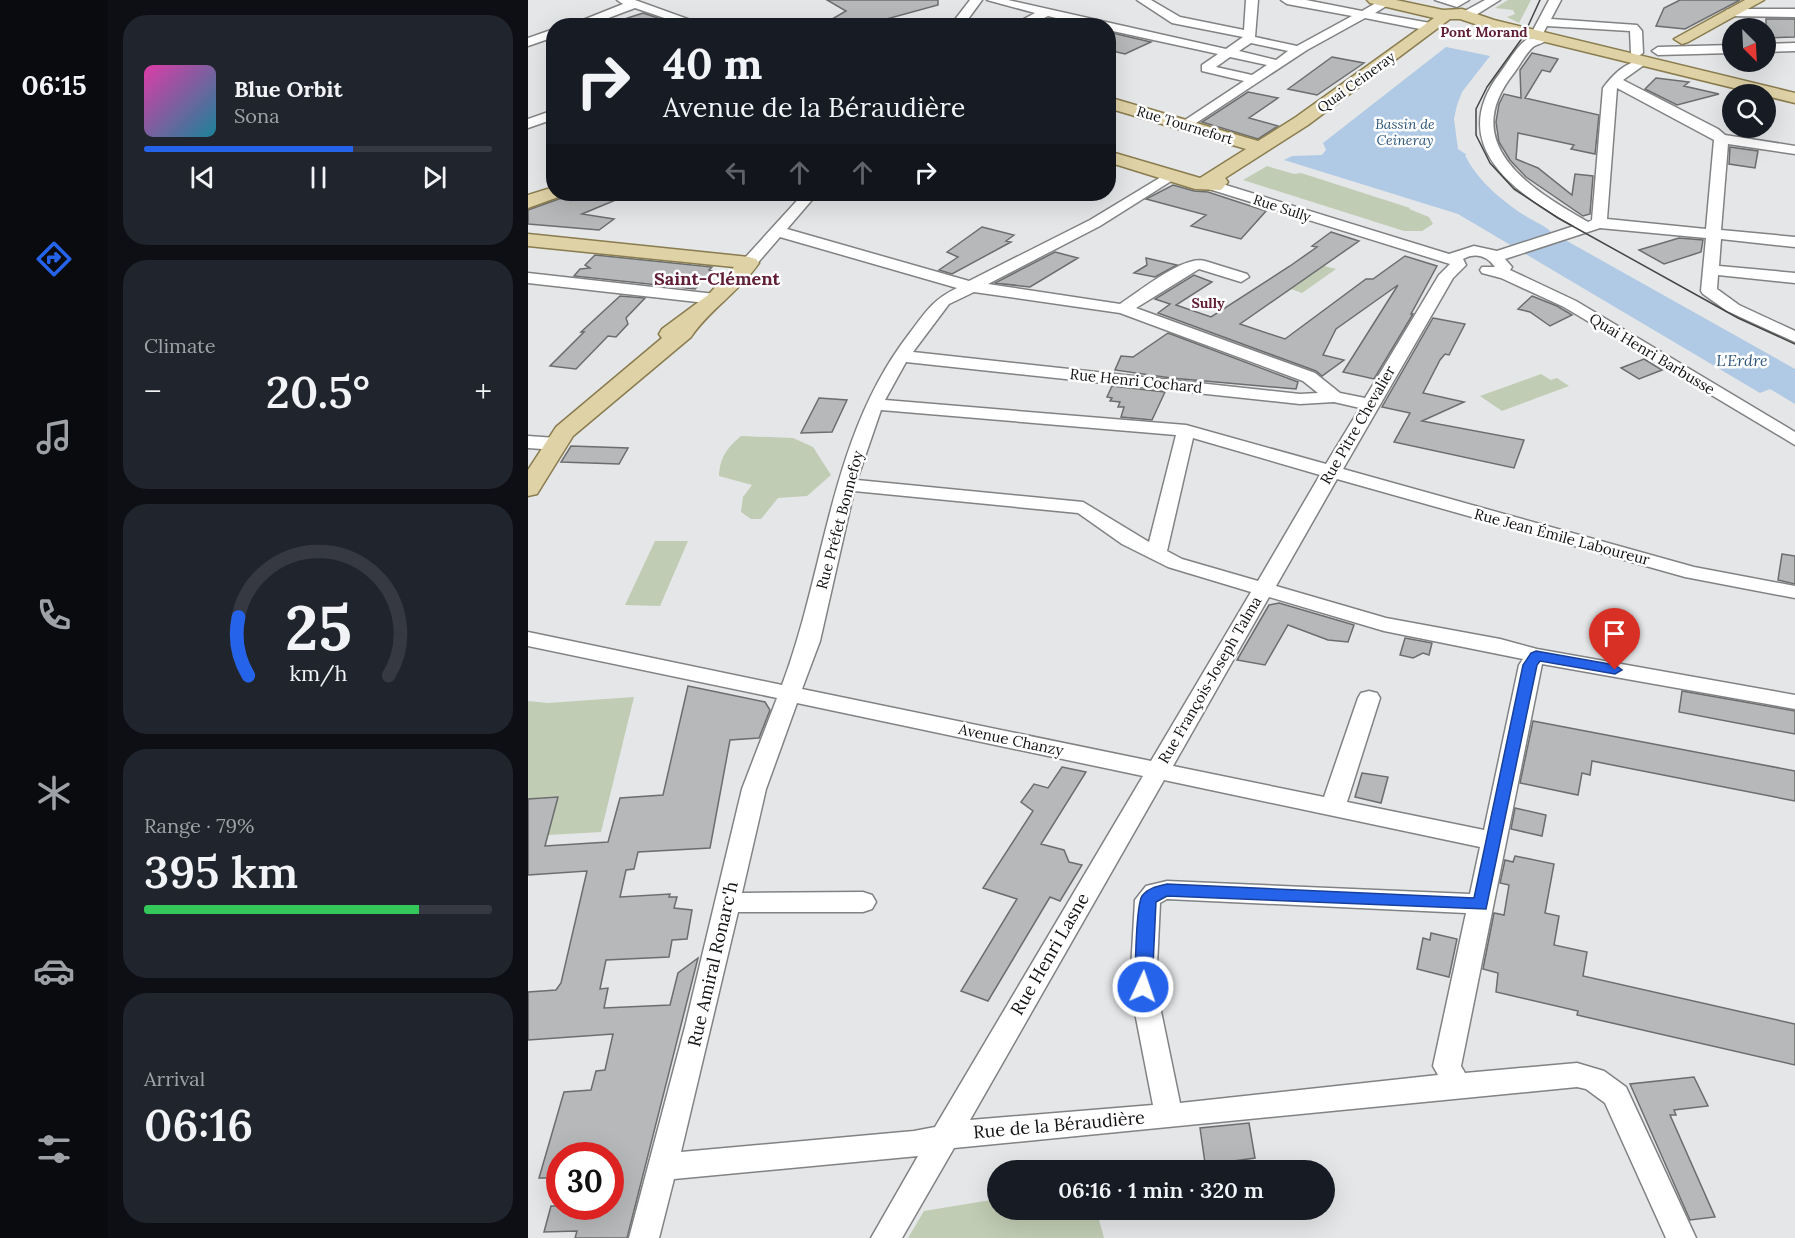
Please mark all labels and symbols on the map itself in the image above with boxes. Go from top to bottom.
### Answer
north arrow [1722,18,1776,72]
district label: Pont Morand [1440,23,1528,41]
street label: Quai Ceineray [1313,47,1399,116]
street label: Rue Tournefort [1135,102,1236,148]
water label: Bassin de Ceineray [1375,115,1435,149]
street label: Rue Sully [1251,190,1314,226]
district label: Saint-Clément [654,267,781,290]
district label: Sully [1191,294,1225,312]
street label: Quai Henri Barbusse [1586,309,1719,399]
water label: L'Erdre [1716,350,1768,370]
street label: Rue Pitre Chevalier [1316,362,1400,487]
street label: Rue Henri Cochard [1069,364,1203,397]
street label: Rue Préfet Bonnefoy [812,448,867,591]
street label: Rue Jean Émile Laboureur [1472,504,1652,569]
street label: Rue François-Joseph Talma [1154,593,1265,767]
pin [1589,608,1640,670]
street label: Avenue Chanzy [956,719,1065,760]
street label: Rue Amiral Ronarc'h [682,879,743,1049]
street label: Rue Henri Lasne [1005,888,1094,1019]
position arrow [1111,955,1175,1019]
street label: Rue de la Béraudière [972,1106,1146,1143]
speed limit sign: 30 [546,1142,624,1220]

